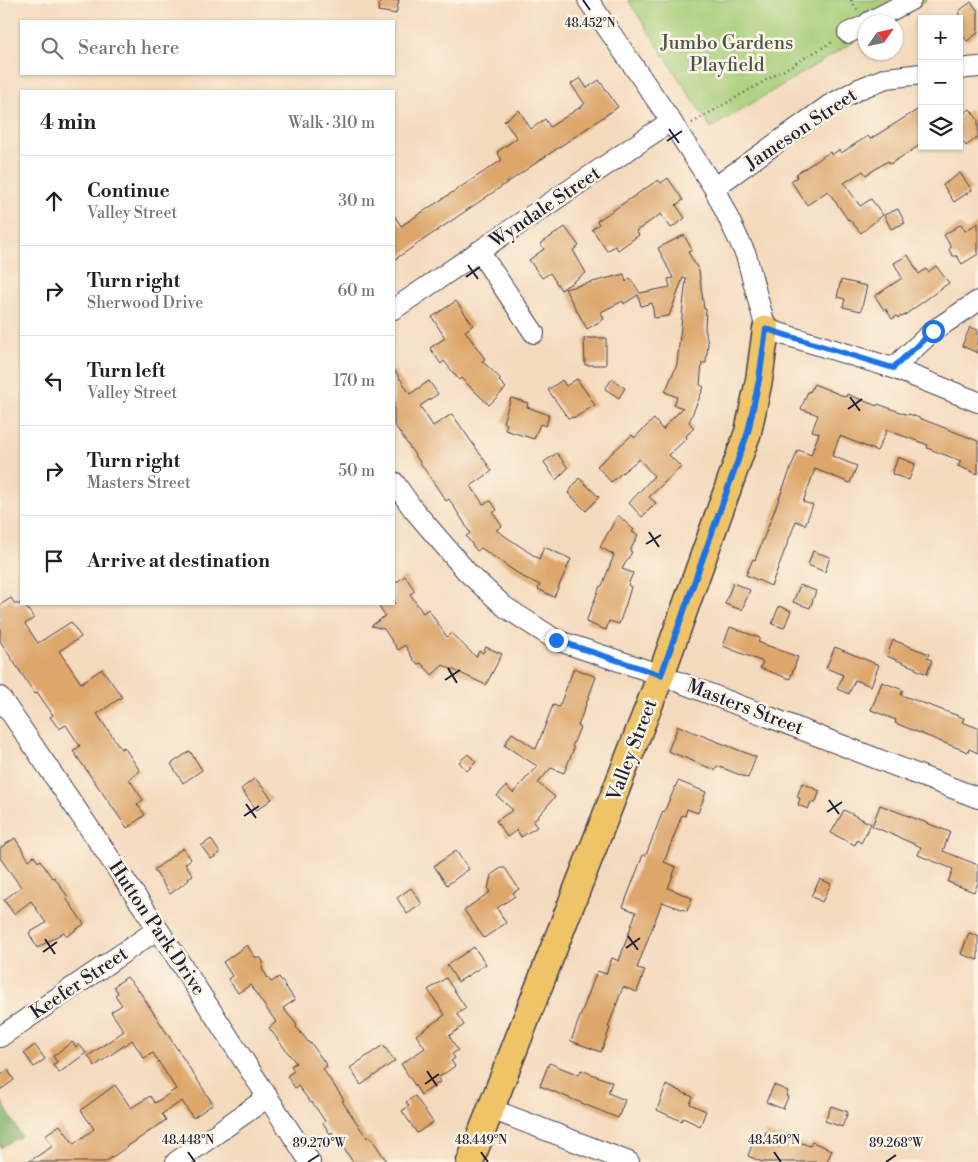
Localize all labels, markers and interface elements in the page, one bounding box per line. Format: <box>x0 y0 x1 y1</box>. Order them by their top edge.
north arrow <box>858 15 903 60</box>
map controls <box>918 15 963 150</box>
button: + <box>918 15 963 60</box>
text: 48.452°N <box>564 16 616 31</box>
search box <box>20 20 395 75</box>
park label: Jumbo Gardens Playfield <box>660 31 793 77</box>
icon: search <box>38 34 66 62</box>
text: Search here <box>78 36 179 60</box>
button: − <box>918 60 963 105</box>
street label: Jameson Street <box>740 83 862 176</box>
button: layers <box>918 105 963 150</box>
text: 4 min <box>40 110 96 136</box>
text: Walk · 310 m <box>288 113 375 133</box>
street label: Wyndale Street <box>484 161 605 253</box>
text: Continue <box>87 179 170 203</box>
icon: ahead <box>40 187 68 215</box>
text: 30 m <box>338 191 375 211</box>
text: Valley Street <box>87 203 177 223</box>
text: Turn right <box>87 269 180 293</box>
icon: right <box>40 277 68 305</box>
text: 60 m <box>337 281 375 301</box>
text: Sherwood Drive <box>87 293 203 313</box>
route start <box>922 320 945 343</box>
text: Turn left <box>87 359 166 383</box>
icon: left <box>40 367 68 395</box>
text: 170 m <box>333 371 375 391</box>
text: Valley Street <box>87 383 177 403</box>
text: Turn right <box>87 449 180 473</box>
icon: right <box>40 457 68 485</box>
text: 50 m <box>338 461 375 481</box>
text: Masters Street <box>87 473 191 493</box>
icon: arrive <box>40 547 68 575</box>
text: Arrive at destination <box>87 549 270 573</box>
route end <box>545 629 568 652</box>
street label: Masters Street <box>683 674 807 740</box>
street label: Valley Street <box>601 695 662 805</box>
street label: Hutton Park Drive <box>103 856 211 1000</box>
street label: Keefer Street <box>26 941 133 1024</box>
text: 48.448°N <box>162 1133 214 1148</box>
text: 48.449°N <box>455 1133 507 1148</box>
text: 48.450°N <box>748 1133 800 1148</box>
text: 89.270°W <box>292 1136 347 1151</box>
text: 89.268°W <box>869 1136 924 1151</box>

